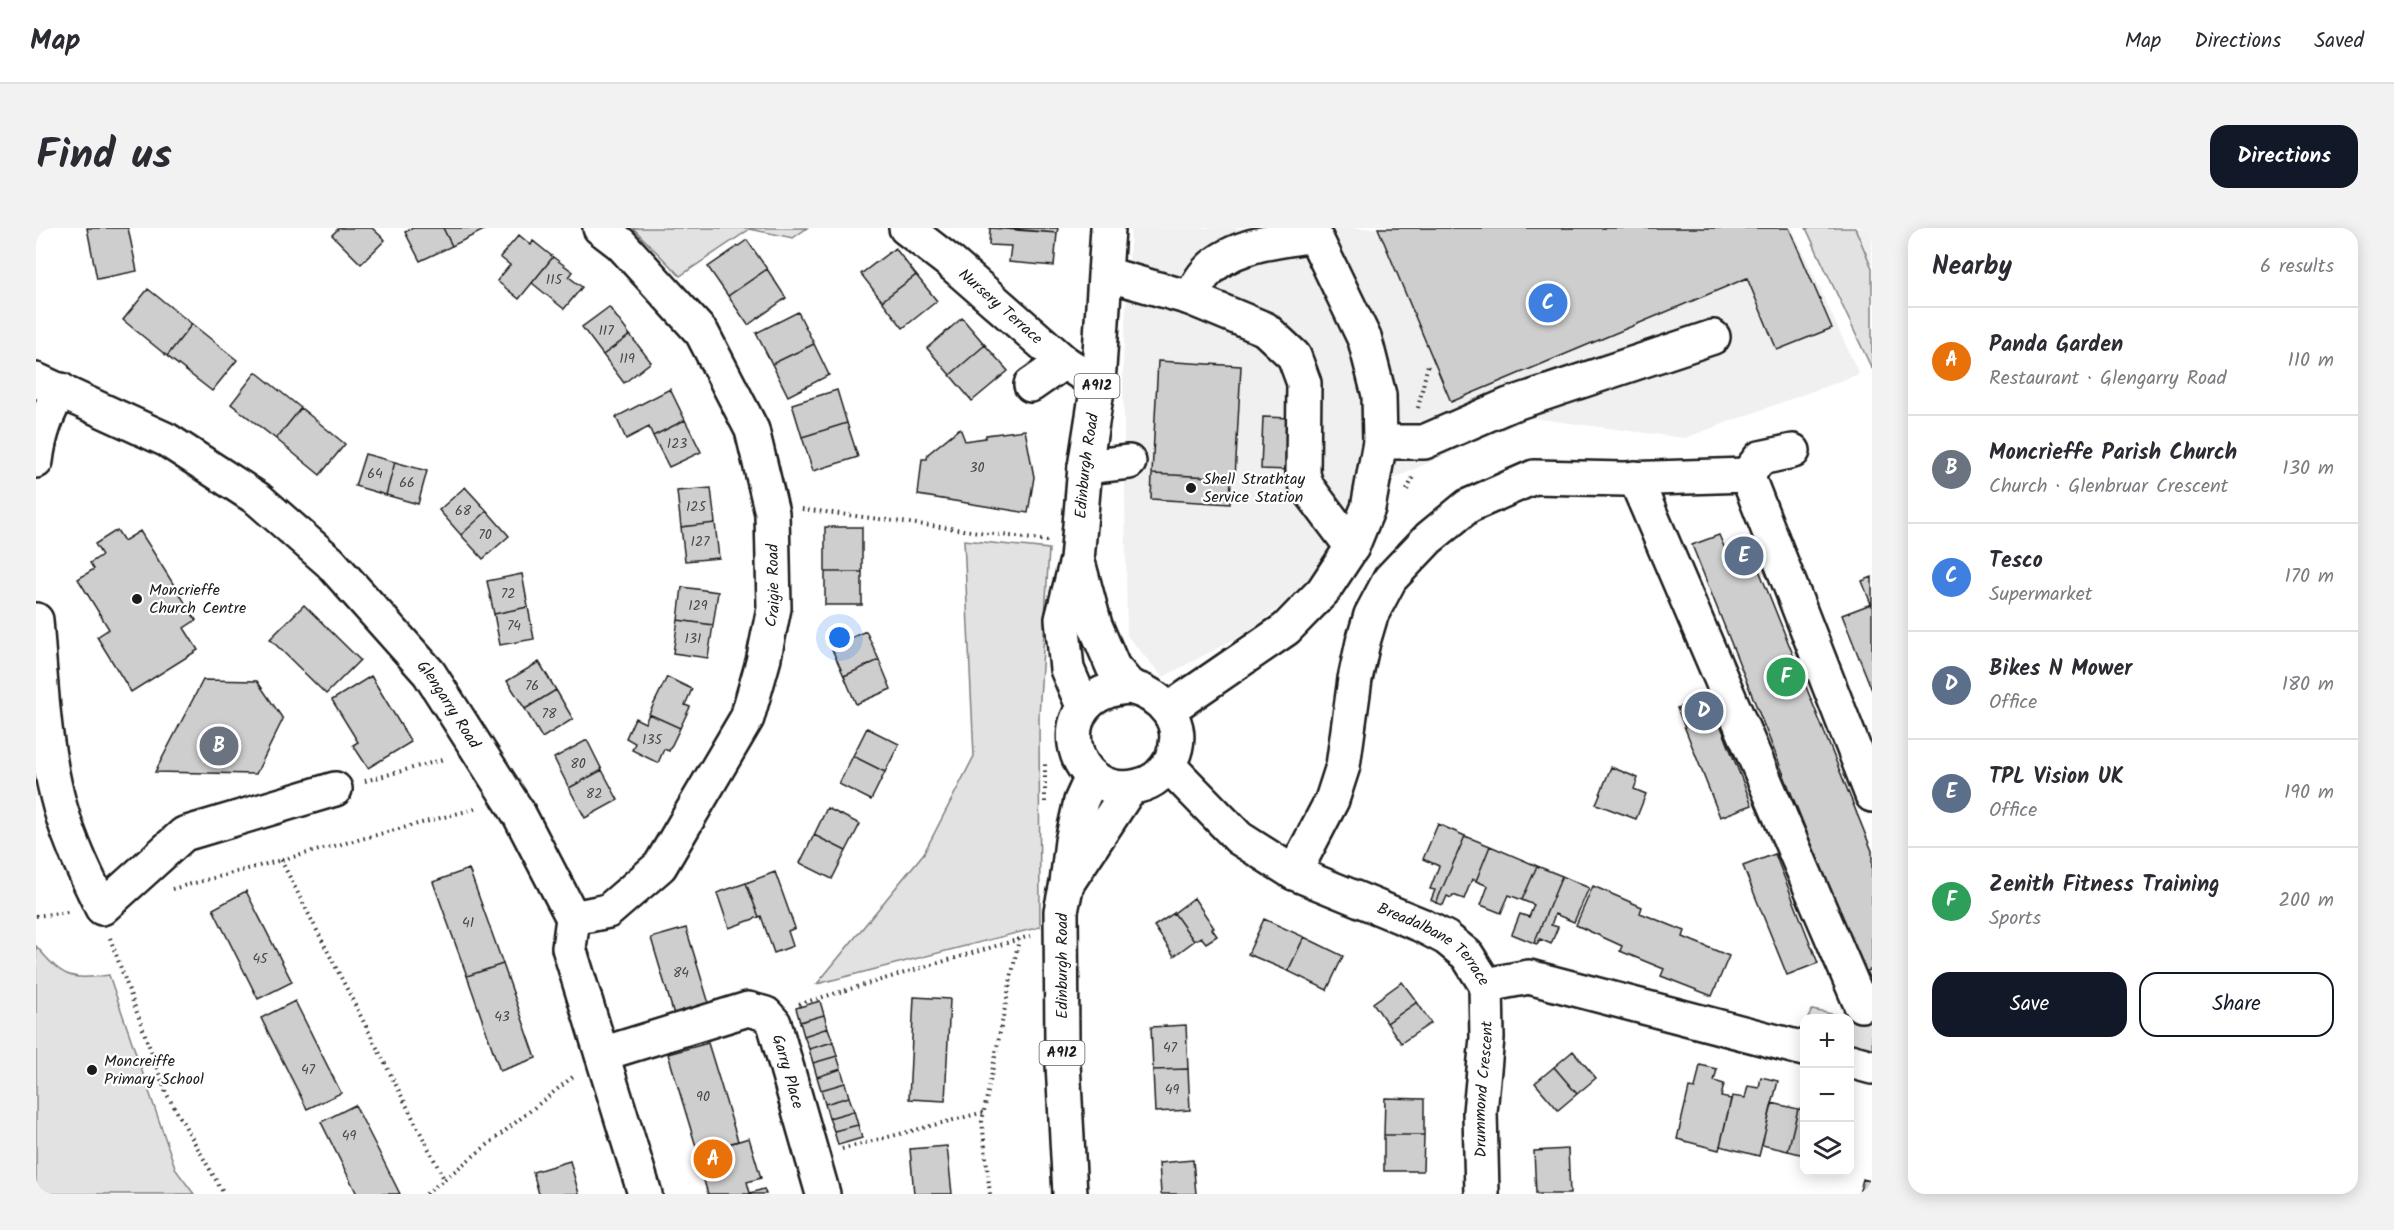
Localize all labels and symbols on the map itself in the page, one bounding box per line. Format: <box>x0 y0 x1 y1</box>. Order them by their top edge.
street label: Nursery Terrace <box>953 262 1048 351</box>
house number: 115 <box>546 269 564 291</box>
pin: C <box>1528 280 1568 326</box>
house number: 117 <box>598 320 614 342</box>
house number: 119 <box>619 348 635 370</box>
road number: A912 <box>1074 374 1120 398</box>
street label: Edinburgh Road <box>1068 411 1106 520</box>
house number: 123 <box>667 433 687 455</box>
house number: 30 <box>970 457 985 479</box>
house number: 64 <box>367 463 383 485</box>
place label: Shell Strathtay Service Station <box>1203 467 1305 510</box>
house number: 66 <box>399 472 415 494</box>
marker: Shell Strathtay Service Station <box>1184 481 1198 495</box>
house number: 125 <box>686 496 707 518</box>
house number: 68 <box>455 500 472 522</box>
house number: 70 <box>478 524 492 546</box>
house number: 127 <box>691 531 710 553</box>
pin: E <box>1724 534 1764 578</box>
street label: Craigie Road <box>758 543 787 629</box>
place label: Moncrieffe Church Centre <box>149 578 246 621</box>
house number: 72 <box>501 583 515 605</box>
marker: Moncrieffe Church Centre <box>130 592 144 606</box>
house number: 129 <box>688 595 708 617</box>
house number: 74 <box>507 615 521 637</box>
your location <box>825 623 854 652</box>
house number: 131 <box>685 628 701 650</box>
pin: F <box>1766 654 1806 700</box>
street label: Glengarry Road <box>411 655 487 754</box>
house number: 76 <box>525 675 539 697</box>
pin: D <box>1684 688 1724 734</box>
house number: 78 <box>542 703 557 725</box>
pin: B <box>200 724 238 768</box>
house number: 135 <box>642 729 663 751</box>
house number: 80 <box>570 753 586 775</box>
house number: 82 <box>586 783 602 805</box>
street label: Breadalbane Terrace <box>1373 896 1496 991</box>
house number: 41 <box>462 912 474 934</box>
street label: Edinburgh Road <box>1050 912 1075 1019</box>
house number: 45 <box>252 948 269 970</box>
house number: 84 <box>673 962 689 984</box>
house number: 43 <box>494 1006 510 1028</box>
street label: Drummond Crescent <box>1467 1020 1500 1158</box>
street label: Garry Place <box>765 1031 810 1112</box>
house number: 47 <box>1163 1037 1178 1059</box>
road number: A912 <box>1040 1041 1084 1065</box>
place label: Moncreiffe Primary School <box>104 1049 204 1092</box>
house number: 47 <box>301 1059 316 1081</box>
marker: Moncreiffe Primary School <box>85 1063 99 1077</box>
house number: 49 <box>1165 1079 1179 1101</box>
house number: 90 <box>696 1086 710 1108</box>
house number: 49 <box>342 1125 356 1147</box>
pin: A <box>694 1136 732 1182</box>

